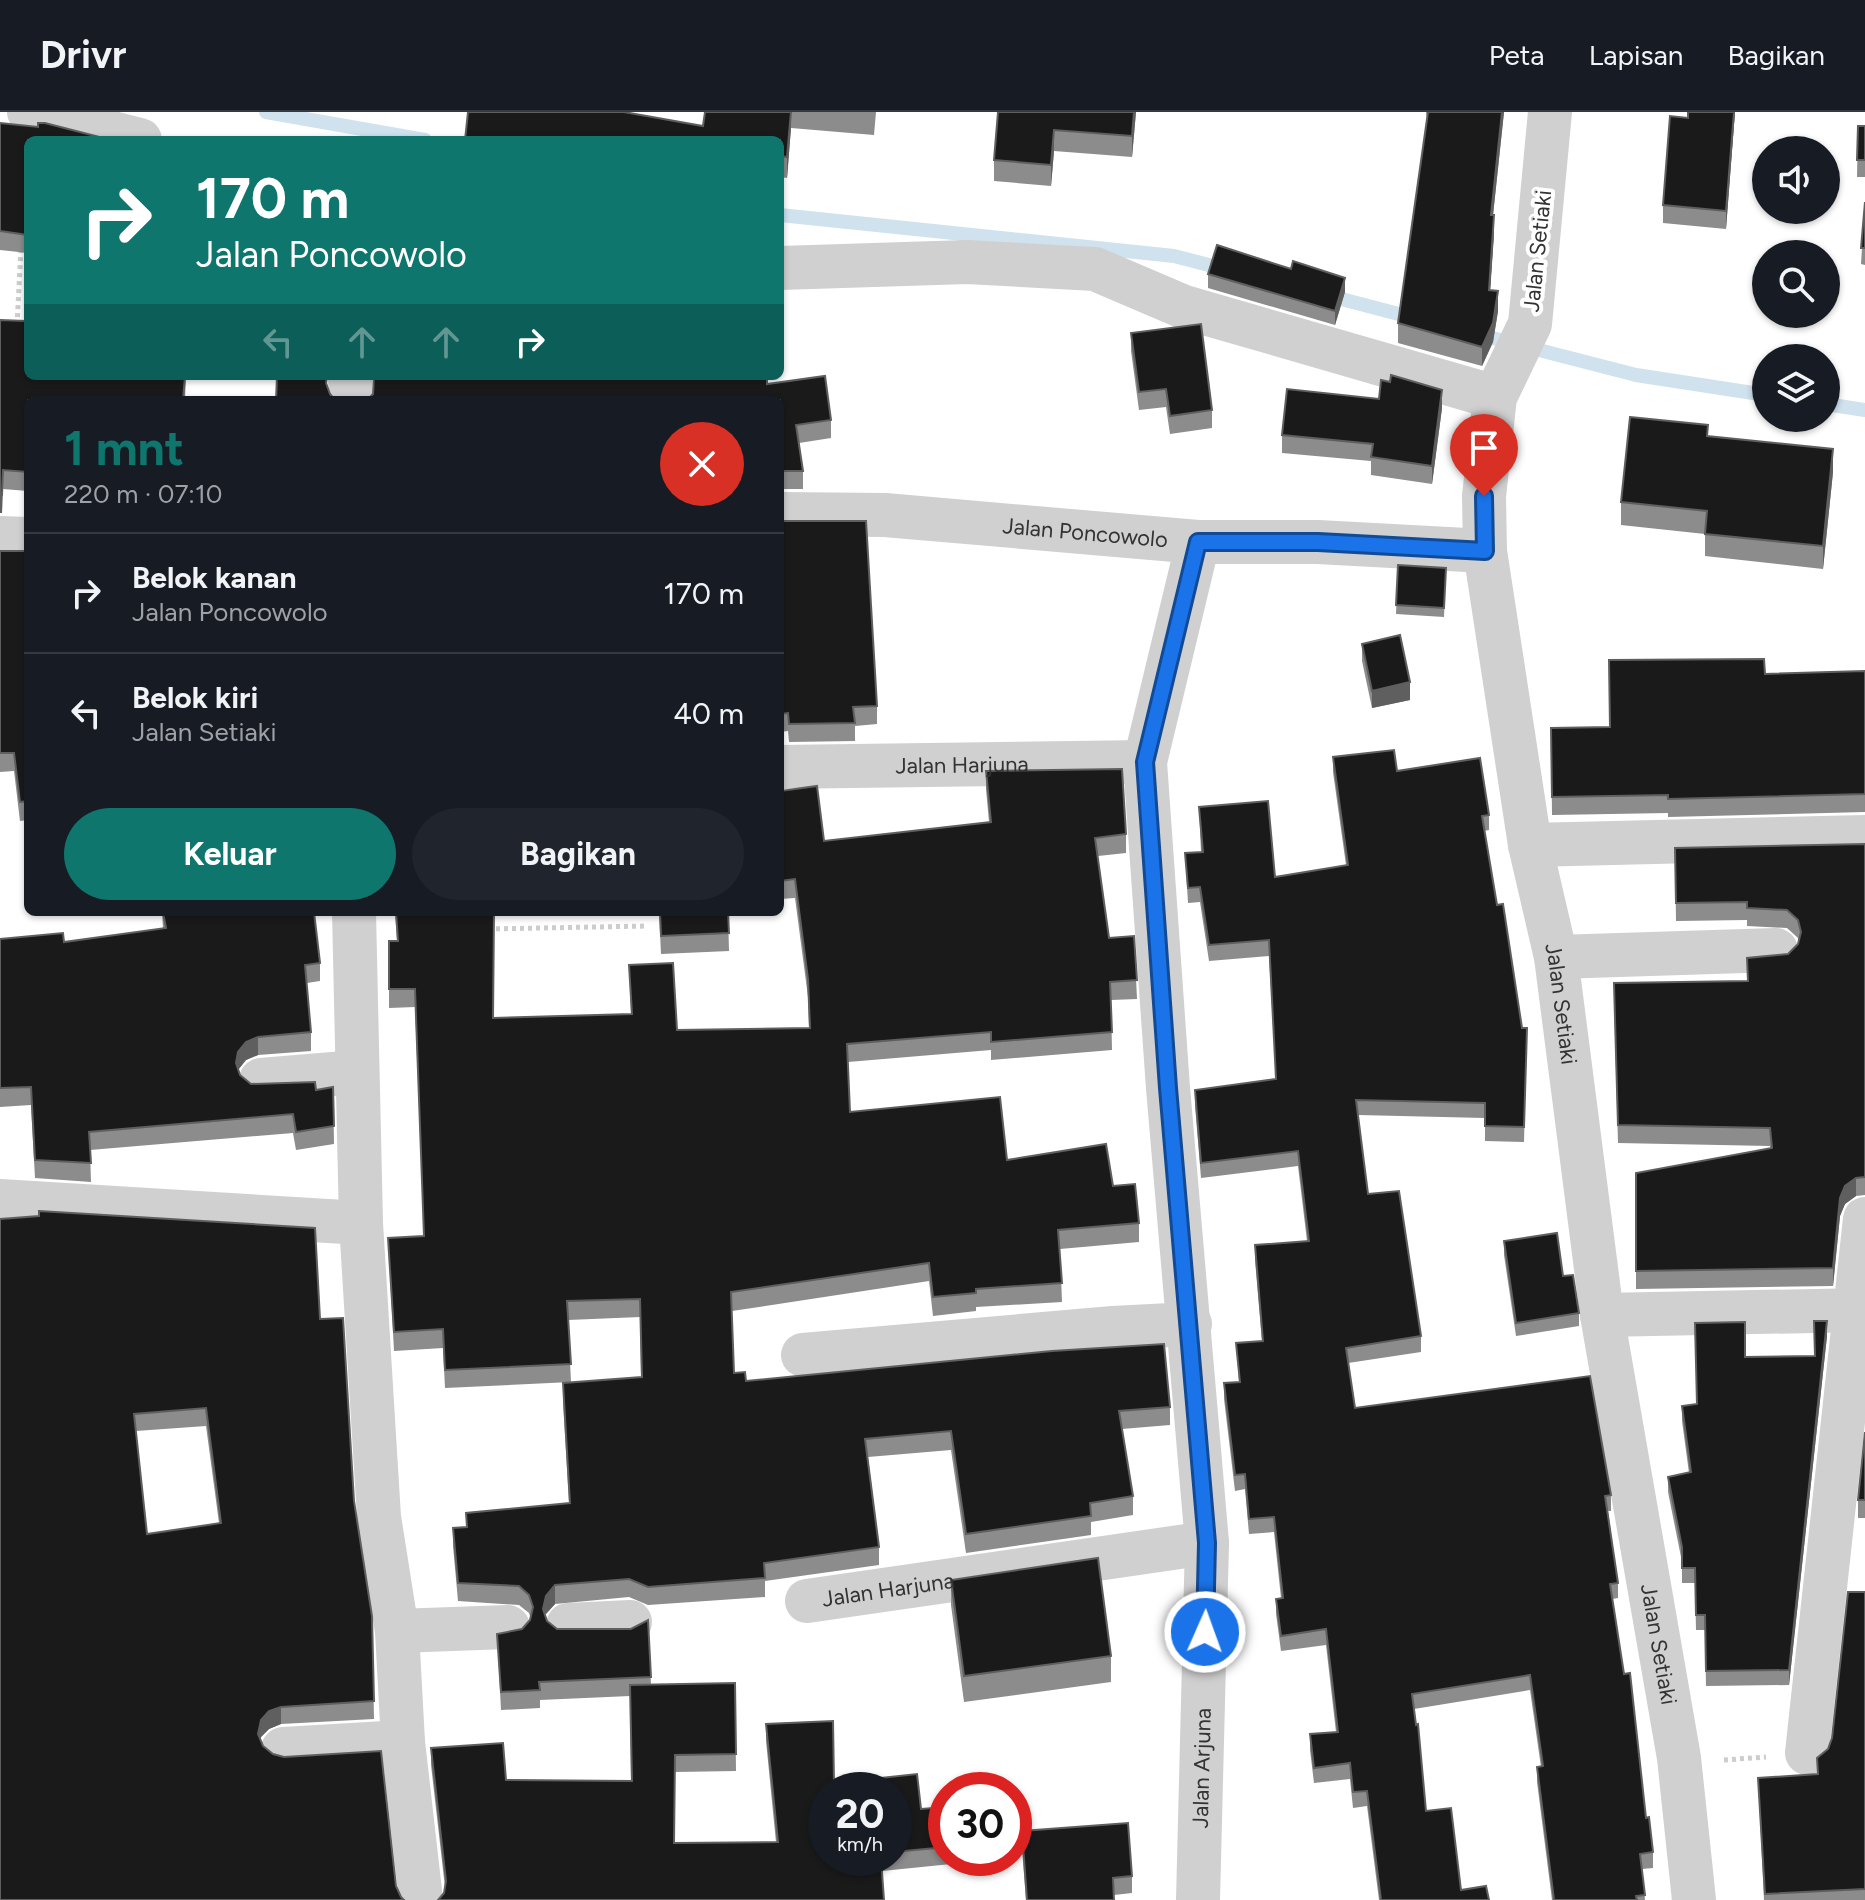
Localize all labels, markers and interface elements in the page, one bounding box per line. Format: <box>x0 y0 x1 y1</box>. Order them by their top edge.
text: Drivr <box>40 32 127 78</box>
text: Peta <box>1489 38 1545 72</box>
text: Lapisan <box>1589 38 1683 72</box>
text: Bagikan <box>1727 38 1825 72</box>
map controls <box>1752 136 1840 432</box>
button: sound <box>1752 136 1840 224</box>
text: 170 m <box>196 165 349 232</box>
icon: right <box>64 168 168 272</box>
street label: Jalan Setiaki <box>1518 189 1557 313</box>
text: Jalan Poncowolo <box>196 233 467 276</box>
button: search <box>1752 240 1840 328</box>
icon: left <box>256 320 300 364</box>
icon: ahead <box>340 320 384 364</box>
icon: ahead <box>424 320 468 364</box>
icon: right <box>508 320 552 364</box>
button: layers <box>1752 344 1840 432</box>
pin <box>1450 414 1518 496</box>
text: 1 mnt <box>64 419 184 477</box>
button: close <box>660 422 744 506</box>
icon: arrive <box>1462 426 1506 470</box>
text: 220 m · 07:10 <box>64 478 222 510</box>
street label: Jalan Poncowolo <box>1002 512 1169 553</box>
text: Belok kanan <box>132 559 297 596</box>
icon: right <box>64 571 108 615</box>
text: 170 m <box>663 575 744 612</box>
text: Jalan Poncowolo <box>132 596 328 628</box>
text: Belok kiri <box>132 679 258 716</box>
icon: left <box>64 691 108 735</box>
text: 40 m <box>673 695 744 732</box>
text: Jalan Setiaki <box>132 716 276 748</box>
street label: Jalan Harjuna <box>895 751 1029 779</box>
button: Keluar <box>64 808 396 900</box>
button: Bagikan <box>412 808 744 900</box>
street label: Jalan Setiaki <box>1539 940 1583 1066</box>
street label: Jalan Harjuna <box>820 1567 956 1613</box>
street label: Jalan Setiaki <box>1635 1582 1683 1707</box>
position arrow <box>1163 1590 1247 1674</box>
street label: Jalan Arjuna <box>1187 1708 1217 1829</box>
speed limit sign: 30 <box>928 1772 1032 1876</box>
text: 20 <box>835 1790 885 1838</box>
text: km/h <box>837 1832 883 1856</box>

